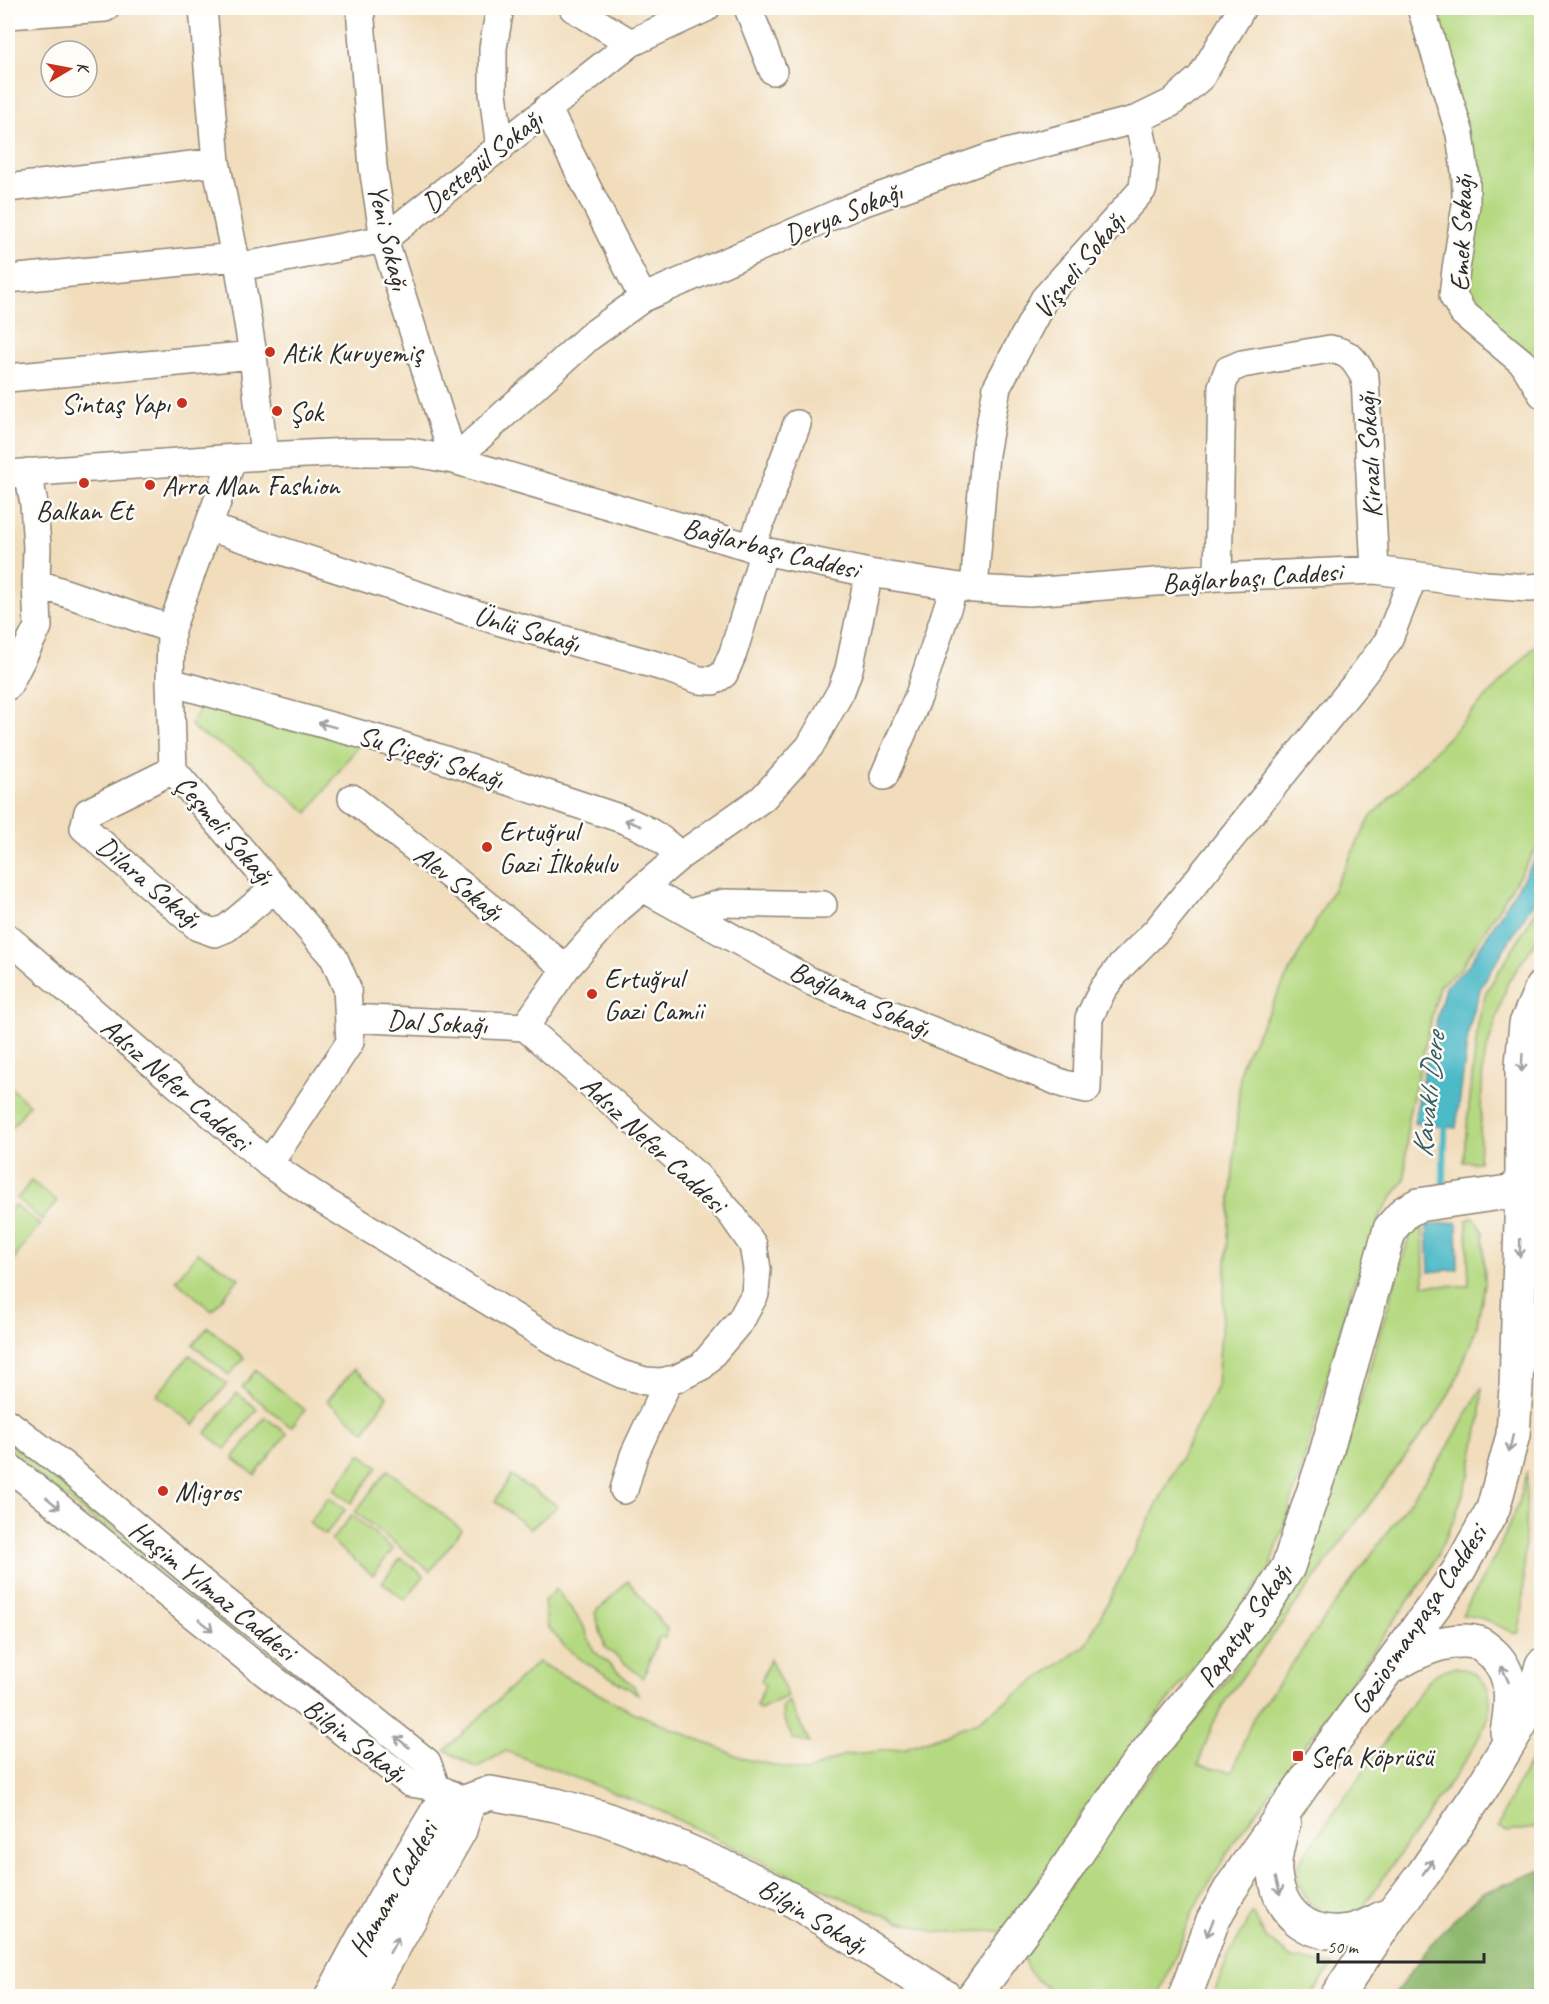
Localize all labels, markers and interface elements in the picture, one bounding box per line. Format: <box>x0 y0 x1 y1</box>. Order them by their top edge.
north arrow <box>39 39 99 99</box>
text: K <box>72 61 94 76</box>
street label: Destegül Sokağı <box>415 101 551 220</box>
street label: Emek Sokağı <box>1441 172 1481 292</box>
street label: Derya Sokağı <box>779 173 909 253</box>
street label: Yeni Sokağı <box>360 181 419 295</box>
street label: Vişneli Sokağı <box>1025 203 1134 326</box>
place label: Atik Kuruyemiş <box>282 335 425 370</box>
marker: Atik Kuruyemiş <box>263 345 277 359</box>
place label: Sintaş Yapı <box>61 386 172 421</box>
street label: Kirazlı Sokağı <box>1348 389 1390 519</box>
place label: Şok <box>289 394 325 429</box>
marker: Sintaş Yapı <box>175 396 189 410</box>
marker: Şok <box>270 404 284 418</box>
place label: Arra Man Fashion <box>162 468 341 503</box>
marker: Balkan Et <box>77 476 91 490</box>
marker: Arra Man Fashion <box>143 478 157 492</box>
place label: Balkan Et <box>36 493 135 528</box>
street label: Bağlarbaşı Caddesi <box>679 509 866 588</box>
street label: Bağlarbaşı Caddesi <box>1161 553 1347 601</box>
street label: Ünlü Sokağı <box>470 597 585 661</box>
street label: Su Çiçeği Sokağı <box>354 717 510 798</box>
one-way arrow <box>318 719 337 730</box>
street label: Çeşmeli Sokağı <box>167 768 284 894</box>
place label: Ertuğrul Gazi İlkokulu <box>499 814 619 881</box>
one-way arrow <box>624 817 642 828</box>
street label: Dilara Sokağı <box>89 828 210 937</box>
street label: Alev Sokağı <box>407 837 512 930</box>
marker: Ertuğrul Gazi İlkokulu <box>480 840 494 854</box>
street label: Bağlama Sokağı <box>784 953 937 1046</box>
place label: Ertuğrul Gazi Camii <box>604 961 707 1028</box>
marker: Ertuğrul Gazi Camii <box>585 987 599 1001</box>
street label: Dal Sokağı <box>386 1002 490 1042</box>
street label: Adsız Nefer Caddesi <box>94 1010 261 1161</box>
water label: Kavaklı Dere <box>1403 1027 1454 1159</box>
one-way arrow <box>1517 1052 1528 1072</box>
street label: Adsız Nefer Caddesi <box>574 1068 737 1223</box>
one-way arrow <box>1514 1238 1525 1258</box>
one-way arrow <box>1505 1433 1516 1452</box>
place label: Migros <box>175 1474 243 1509</box>
marker: Migros <box>156 1484 170 1498</box>
one-way arrow <box>45 1496 60 1510</box>
street label: Haşim Yılmaz Caddesi <box>122 1512 306 1670</box>
street label: Gaziosmanpaşa Caddesi <box>1342 1515 1496 1720</box>
street label: Papatya Sokağı <box>1189 1555 1300 1694</box>
one-way arrow <box>197 1618 213 1631</box>
one-way arrow <box>1499 1665 1510 1683</box>
street label: Bilgin Sokağı <box>296 1690 415 1791</box>
one-way arrow <box>395 1735 410 1749</box>
place label: Sefa Köprüsü <box>1310 1739 1437 1774</box>
marker: Sefa Köprüsü <box>1291 1749 1305 1763</box>
street label: Hamam Caddesi <box>340 1812 447 1963</box>
one-way arrow <box>1421 1860 1434 1876</box>
street label: Bilgin Sokağı <box>752 1870 875 1963</box>
one-way arrow <box>1273 1876 1284 1895</box>
one-way arrow <box>1204 1918 1215 1937</box>
scale bar <box>1318 1926 1484 1964</box>
text: 50 m <box>1327 1936 1360 1958</box>
one-way arrow <box>389 1937 400 1955</box>

